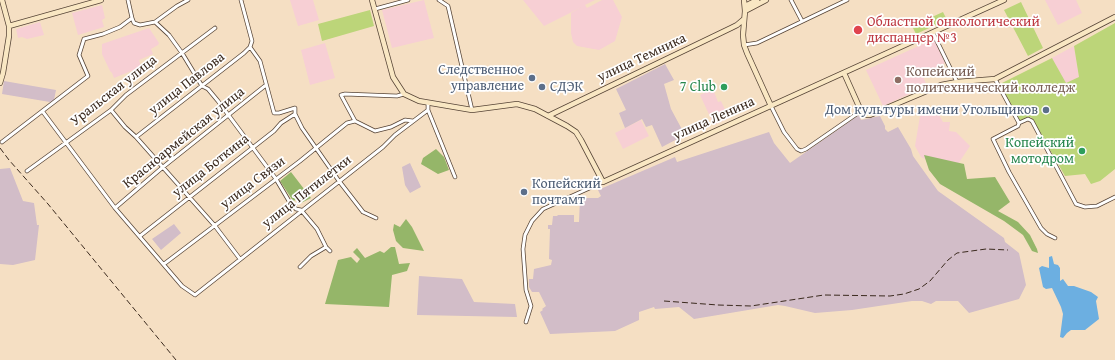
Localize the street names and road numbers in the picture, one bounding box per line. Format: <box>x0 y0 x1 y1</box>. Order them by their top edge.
street label: улица Темника <box>595 30 689 86</box>
street label: улица Павлова <box>146 49 228 119</box>
street label: Уральская улица <box>67 52 161 130</box>
street label: Красноармейская улица <box>120 84 248 192</box>
street label: улица Ленина <box>671 94 757 144</box>
street label: улица Боткина <box>169 131 253 201</box>
street label: улица Пятилетки <box>259 152 355 232</box>
street label: улица Связи <box>217 153 289 213</box>

